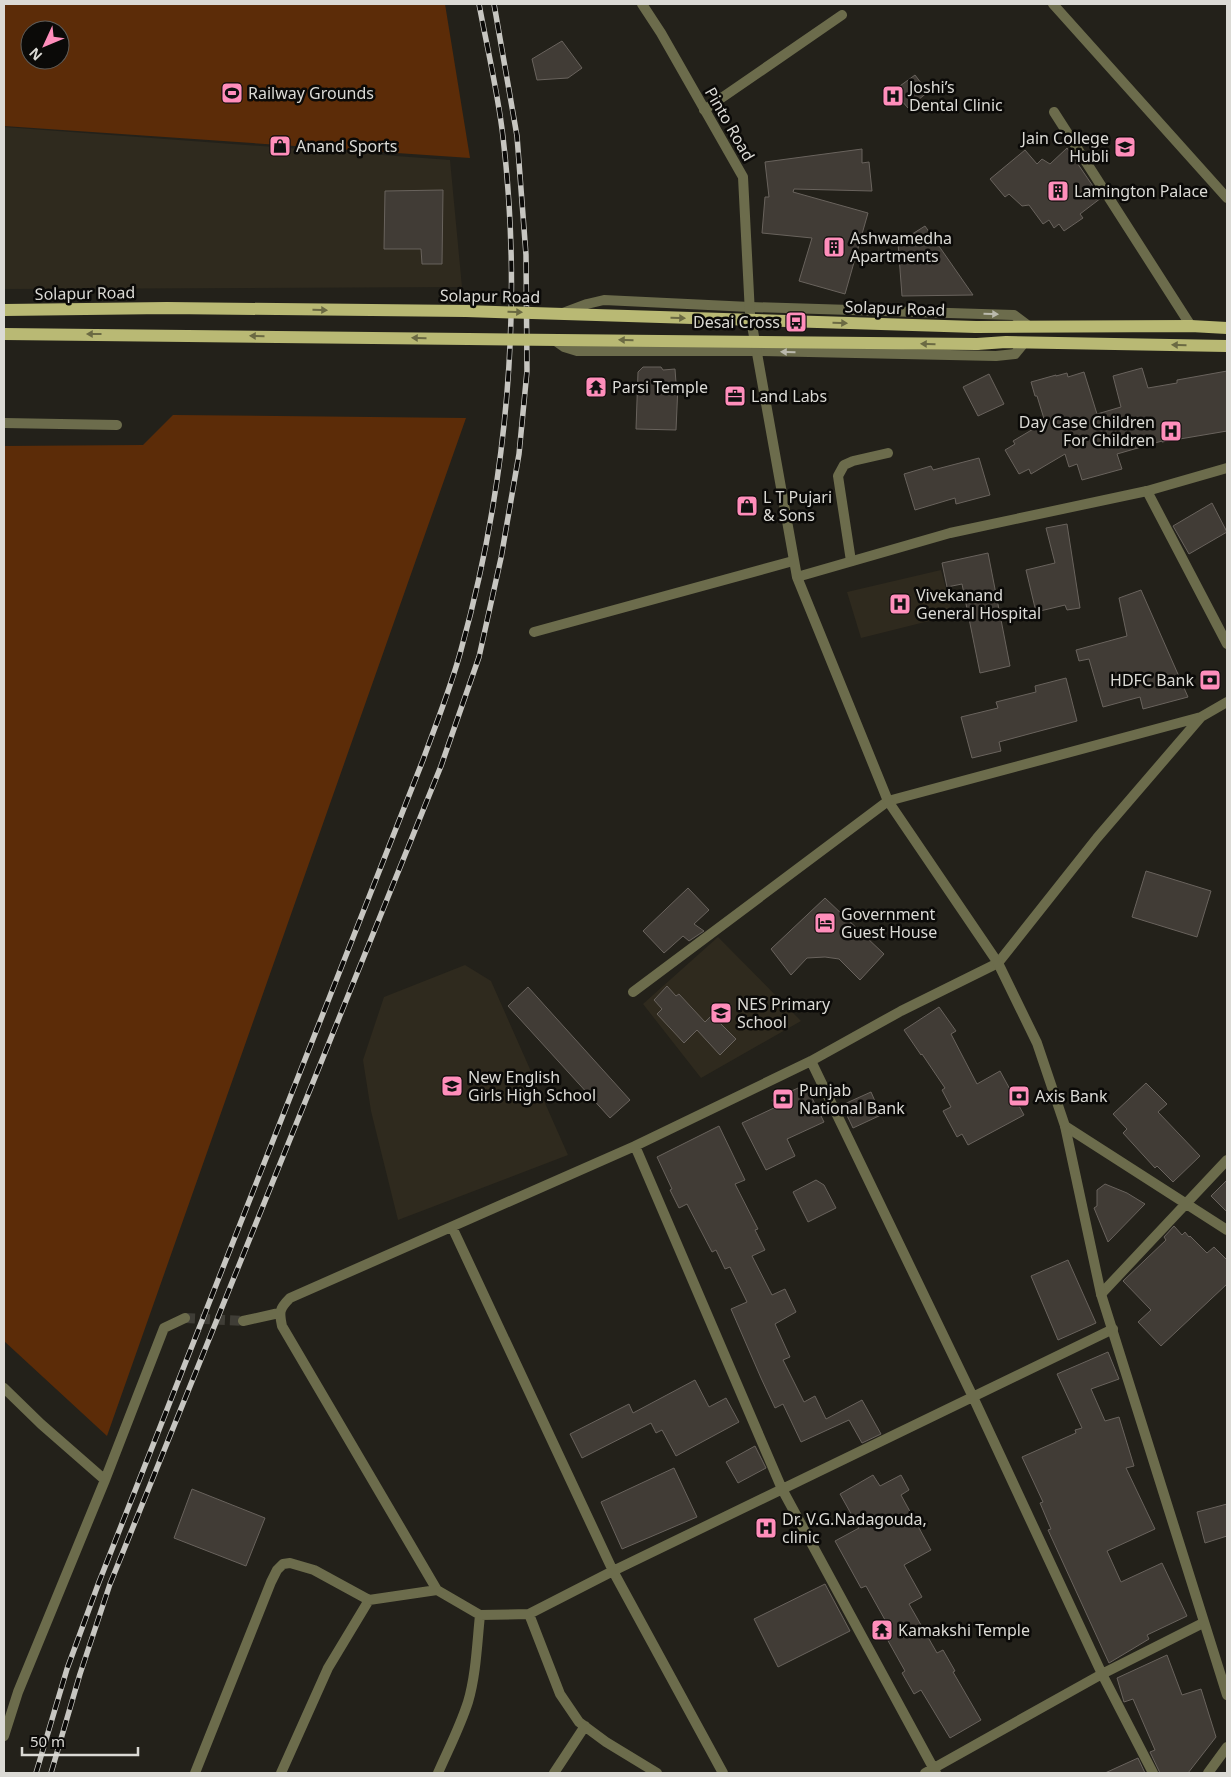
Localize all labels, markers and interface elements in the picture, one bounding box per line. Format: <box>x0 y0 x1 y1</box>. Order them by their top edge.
north arrow <box>20 20 70 70</box>
text: N <box>24 44 46 65</box>
place label: Joshi’s Dental Clinic <box>907 76 1003 116</box>
sports icon: Railway Grounds <box>220 81 244 105</box>
place label: Railway Grounds <box>248 82 374 104</box>
street label: Pinto Road <box>700 83 760 165</box>
hospital icon: Joshi’s Dental Clinic <box>881 84 905 108</box>
place label: Jain College Hubli <box>1020 127 1109 167</box>
shop icon: Anand Sports <box>268 134 292 158</box>
place label: Anand Sports <box>296 135 397 157</box>
school or university icon: Jain College Hubli <box>1113 135 1137 159</box>
building icon: Lamington Palace <box>1046 179 1070 203</box>
place label: Lamington Palace <box>1074 180 1208 202</box>
place label: Ashwamedha Apartments <box>850 227 952 267</box>
building icon: Ashwamedha Apartments <box>822 235 846 259</box>
street label: Solapur Road <box>35 281 135 305</box>
street label: Solapur Road <box>440 284 540 308</box>
street label: Solapur Road <box>844 295 946 321</box>
one-way arrow <box>313 306 329 314</box>
one-way arrow <box>507 309 523 317</box>
bus stop icon: Desai Cross <box>784 310 808 334</box>
place label: Desai Cross <box>693 311 780 333</box>
one-way arrow <box>984 311 1000 319</box>
one-way arrow <box>670 314 686 322</box>
one-way arrow <box>832 319 848 327</box>
one-way arrow <box>86 330 102 338</box>
one-way arrow <box>248 332 264 340</box>
one-way arrow <box>411 334 427 342</box>
one-way arrow <box>618 336 634 344</box>
one-way arrow <box>920 339 936 347</box>
one-way arrow <box>1170 341 1186 349</box>
one-way arrow <box>780 348 796 356</box>
temple icon: Parsi Temple <box>584 375 608 399</box>
place label: Parsi Temple <box>612 376 708 398</box>
office icon: Land Labs <box>723 384 747 408</box>
place label: Land Labs <box>751 385 827 407</box>
place label: Day Case Children For Children <box>1019 411 1155 451</box>
hospital icon: Day Case Children For Children <box>1159 419 1183 443</box>
place label: L T Pujari & Sons <box>763 486 832 526</box>
shop icon: L T Pujari & Sons <box>735 494 759 518</box>
place label: Vivekanand General Hospital <box>916 584 1041 624</box>
hospital icon: Vivekanand General Hospital <box>888 592 912 616</box>
bank icon: HDFC Bank <box>1198 668 1222 692</box>
place label: HDFC Bank <box>1110 669 1194 691</box>
place label: Government Guest House <box>841 903 937 943</box>
hotel icon: Government Guest House <box>813 911 837 935</box>
place label: NES Primary School <box>737 993 831 1033</box>
school or university icon: NES Primary School <box>709 1001 733 1025</box>
place label: New English Girls High School <box>468 1066 596 1106</box>
school or university icon: New English Girls High School <box>440 1074 464 1098</box>
place label: Punjab National Bank <box>799 1079 905 1119</box>
bank icon: Axis Bank <box>1007 1084 1031 1108</box>
place label: Axis Bank <box>1035 1085 1108 1107</box>
bank icon: Punjab National Bank <box>771 1087 795 1111</box>
place label: Dr. V.G.Nadagouda, clinic <box>782 1508 927 1548</box>
hospital icon: Dr. V.G.Nadagouda, clinic <box>754 1516 778 1540</box>
temple icon: Kamakshi Temple <box>870 1618 894 1642</box>
place label: Kamakshi Temple <box>898 1619 1030 1641</box>
scale bar <box>22 1724 139 1756</box>
text: 50 m <box>30 1731 65 1751</box>

